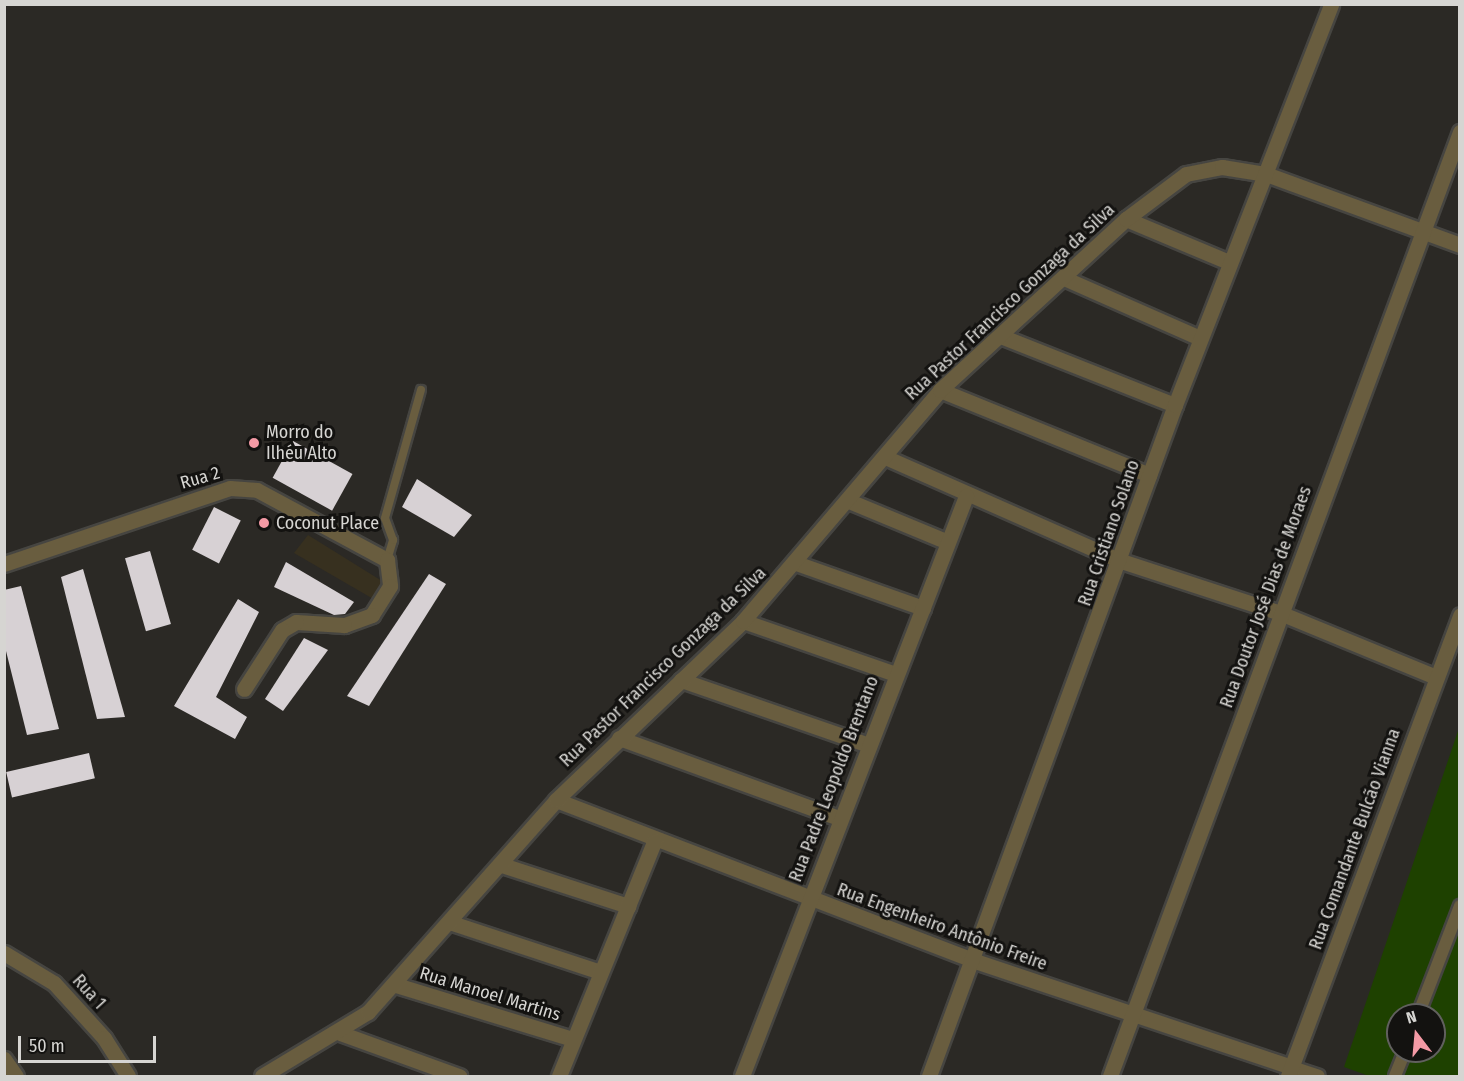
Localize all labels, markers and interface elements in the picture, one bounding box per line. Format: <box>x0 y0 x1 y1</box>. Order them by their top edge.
street label: Rua Pastor Francisco Gonzaga da Silva <box>901 199 1119 405</box>
place label: Morro do Ilhéu Alto <box>266 422 337 464</box>
marker: Morro do Ilhéu Alto <box>247 436 261 450</box>
street label: Rua Cristiano Solano <box>1074 457 1144 609</box>
street label: Rua 2 <box>178 462 222 494</box>
street label: Rua Doutor José Dias de Moraes <box>1216 483 1316 711</box>
place label: Coconut Place <box>276 512 379 534</box>
marker: Coconut Place <box>257 516 271 530</box>
street label: Rua Pastor Francisco Gonzaga da Silva <box>555 563 771 771</box>
street label: Rua Padre Leopoldo Brentano <box>785 673 883 885</box>
street label: Rua Comandante Bulcão Vianna <box>1305 726 1405 952</box>
street label: Rua Engenheiro Antônio Freire <box>834 879 1050 975</box>
street label: Rua Manoel Martins <box>417 962 563 1026</box>
street label: Rua 1 <box>68 970 110 1014</box>
north arrow <box>1386 1003 1446 1063</box>
text: N <box>1404 1007 1419 1028</box>
scale bar <box>21 1024 159 1062</box>
text: 50 m <box>29 1035 65 1057</box>

